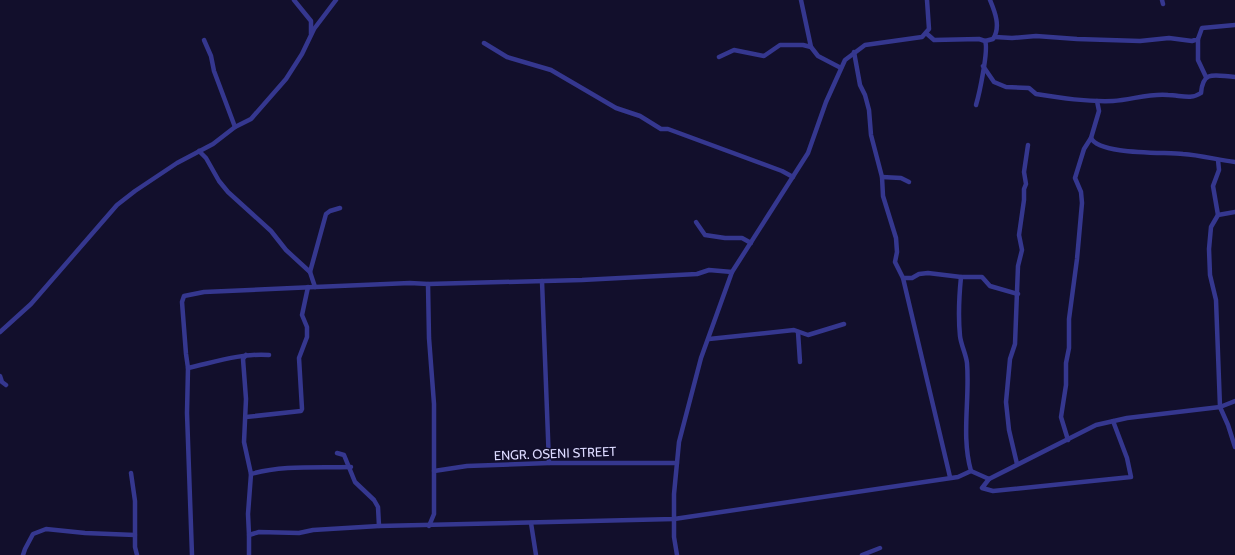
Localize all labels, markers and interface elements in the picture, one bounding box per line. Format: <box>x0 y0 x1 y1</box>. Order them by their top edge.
street label: ENGR. OSENI STREET <box>494 443 617 463</box>

